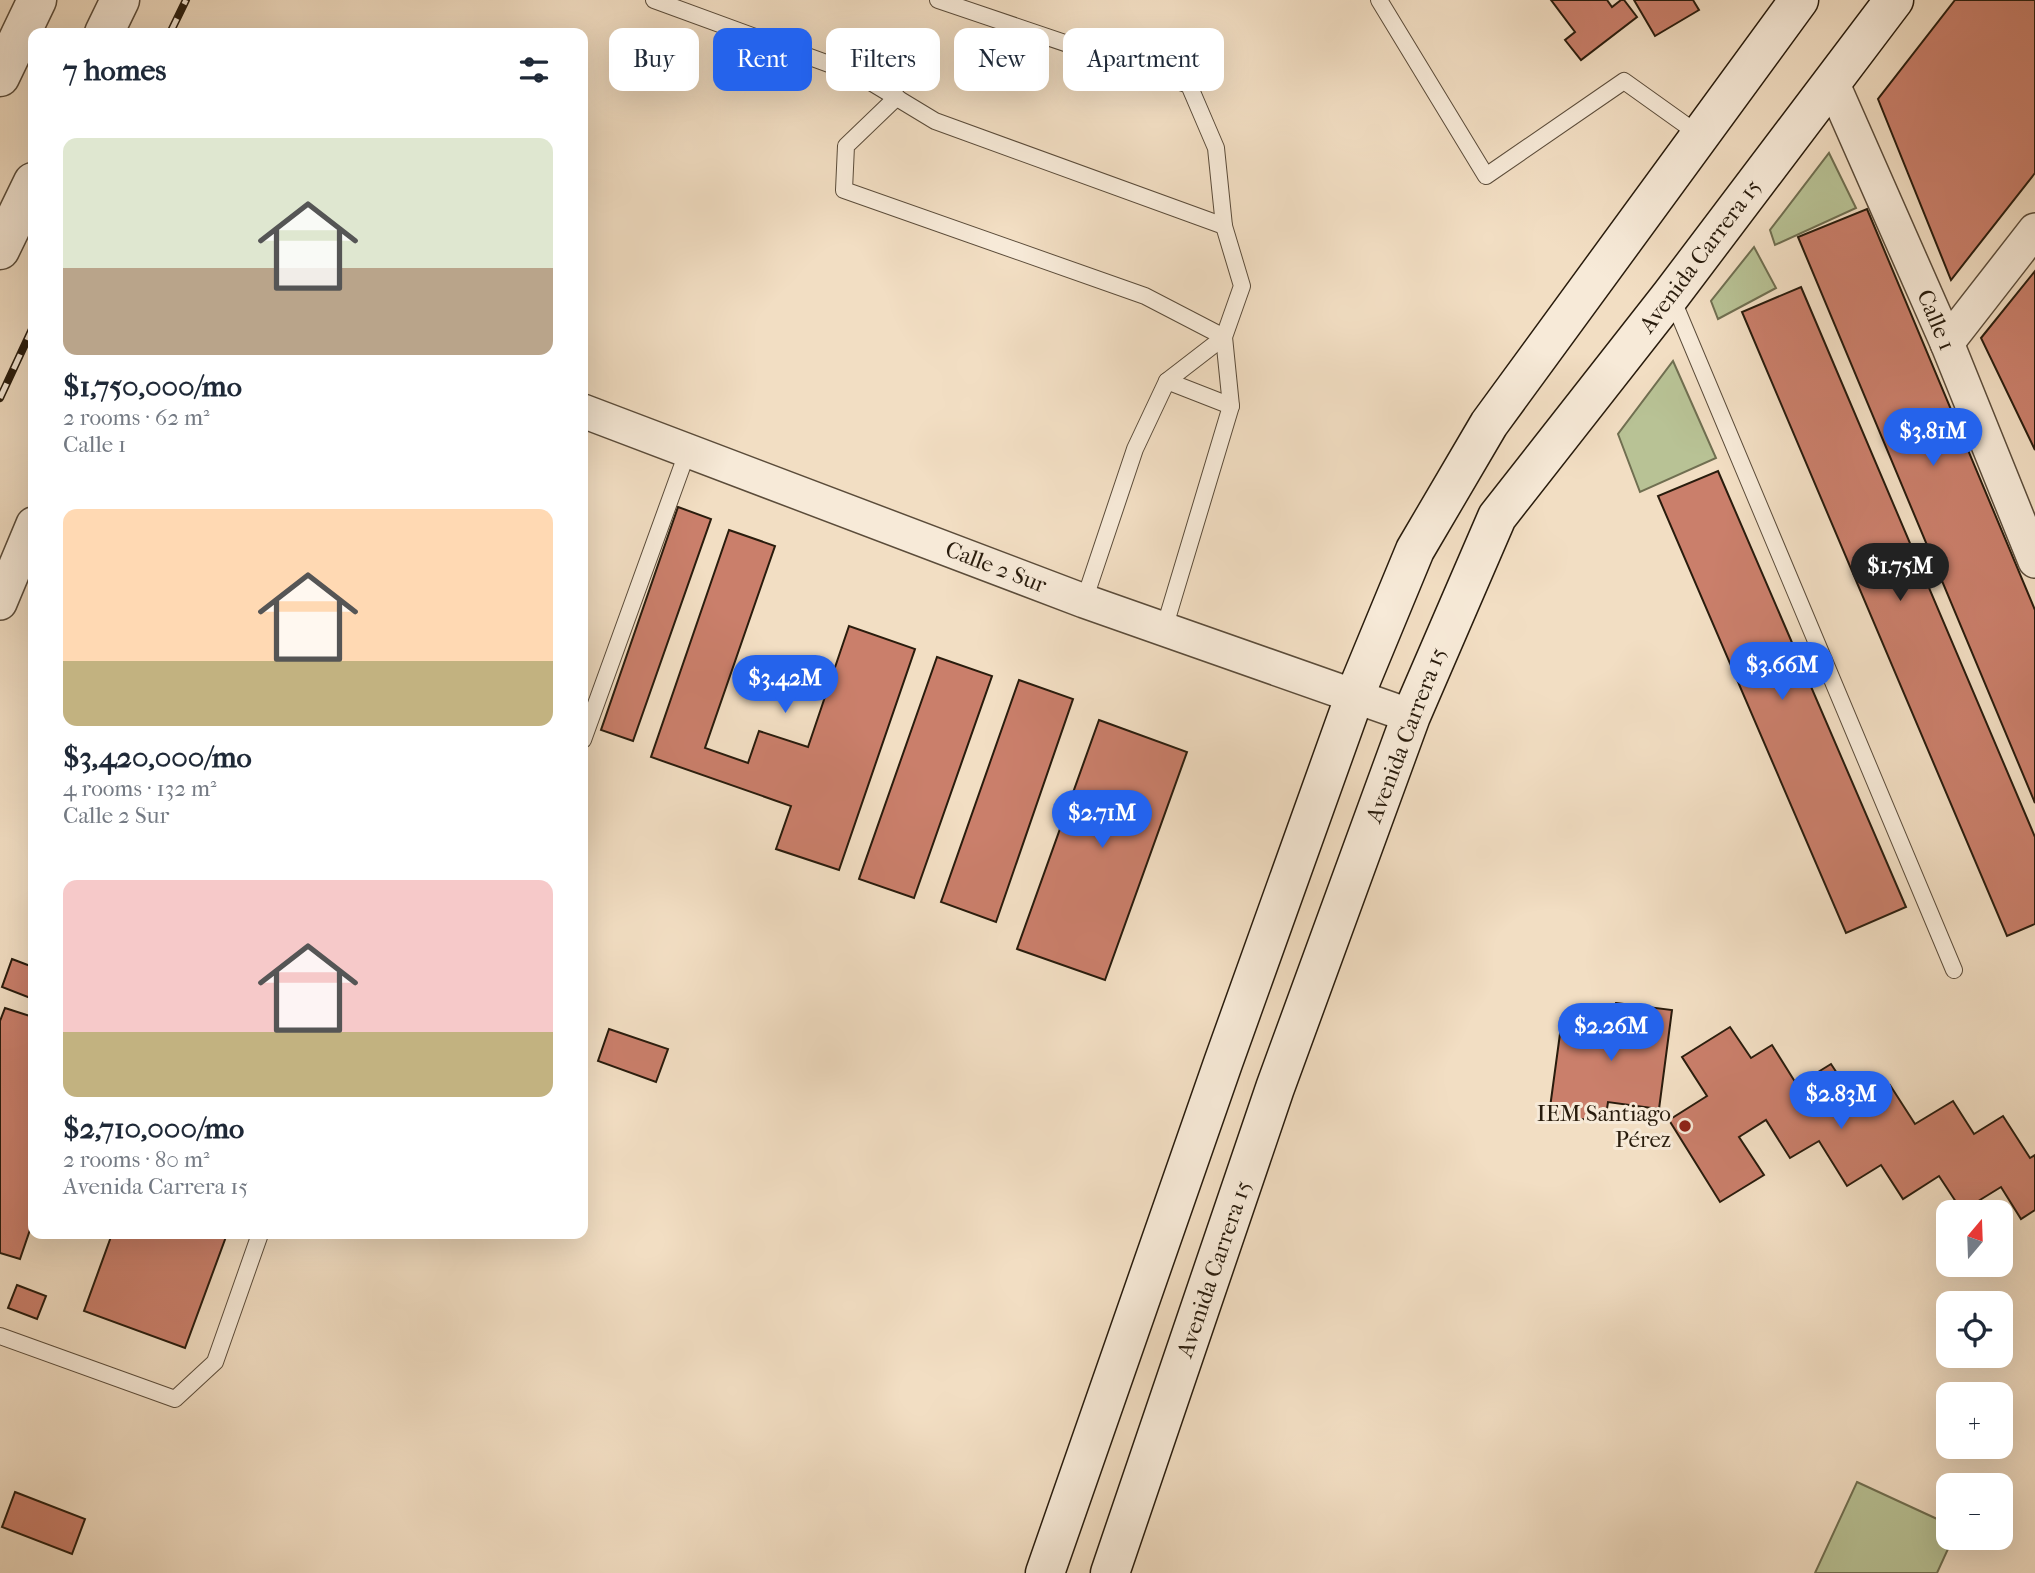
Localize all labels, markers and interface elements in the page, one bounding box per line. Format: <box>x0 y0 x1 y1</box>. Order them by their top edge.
chip: Buy <box>609 28 699 91</box>
chip: Rent <box>713 28 812 91</box>
chip: Filters <box>826 28 940 91</box>
chip: New <box>954 28 1049 91</box>
chip: Apartment <box>1063 28 1224 91</box>
icon: filters <box>515 51 553 89</box>
text: 7 homes <box>63 53 166 88</box>
street label: Avenida Carrera 15 <box>1633 174 1767 339</box>
icon: home <box>245 183 371 309</box>
street label: Calle 1 <box>1911 286 1961 354</box>
text: $1,750,000/mo <box>63 369 242 404</box>
text: 2 rooms · 62 m² <box>63 404 210 431</box>
pin: $3.81M <box>1876 408 1990 468</box>
text: $3.81M <box>1899 417 1967 444</box>
text: Calle 1 <box>63 431 126 458</box>
street label: Calle 2 Sur <box>942 535 1051 599</box>
pin: $1.75M <box>1843 544 1957 603</box>
text: $1.75M <box>1867 552 1933 579</box>
icon: home <box>245 554 371 680</box>
pin: $3.66M <box>1725 642 1839 702</box>
street label: Avenida Carrera 15 <box>1360 644 1452 827</box>
text: $3.66M <box>1746 651 1818 678</box>
pin: $3.42M <box>728 656 842 715</box>
text: $3.42M <box>748 664 822 691</box>
text: $3,420,000/mo <box>63 740 252 775</box>
text: 4 rooms · 132 m² <box>63 775 217 802</box>
pin: $2.71M <box>1045 790 1159 850</box>
text: $2.71M <box>1068 799 1136 826</box>
text: Calle 2 Sur <box>63 802 169 829</box>
icon: home <box>245 925 371 1051</box>
pin: $2.26M <box>1554 1004 1668 1063</box>
text: $2.26M <box>1574 1012 1648 1039</box>
pin: $2.83M <box>1784 1072 1898 1131</box>
text: $2.83M <box>1806 1080 1876 1107</box>
place label: IEM Santiago Pérez <box>1537 1100 1671 1153</box>
text: $2,710,000/mo <box>63 1111 244 1146</box>
marker: IEM Santiago Pérez <box>1677 1118 1693 1134</box>
text: 2 rooms · 80 m² <box>63 1146 210 1173</box>
text: Avenida Carrera 15 <box>63 1173 248 1200</box>
street label: Avenida Carrera 15 <box>1171 1177 1257 1362</box>
north arrow <box>1936 1200 2012 1278</box>
map controls <box>1936 1200 2013 1550</box>
button: locate <box>1936 1291 2013 1368</box>
button: + <box>1936 1382 2013 1459</box>
button: − <box>1936 1473 2013 1550</box>

